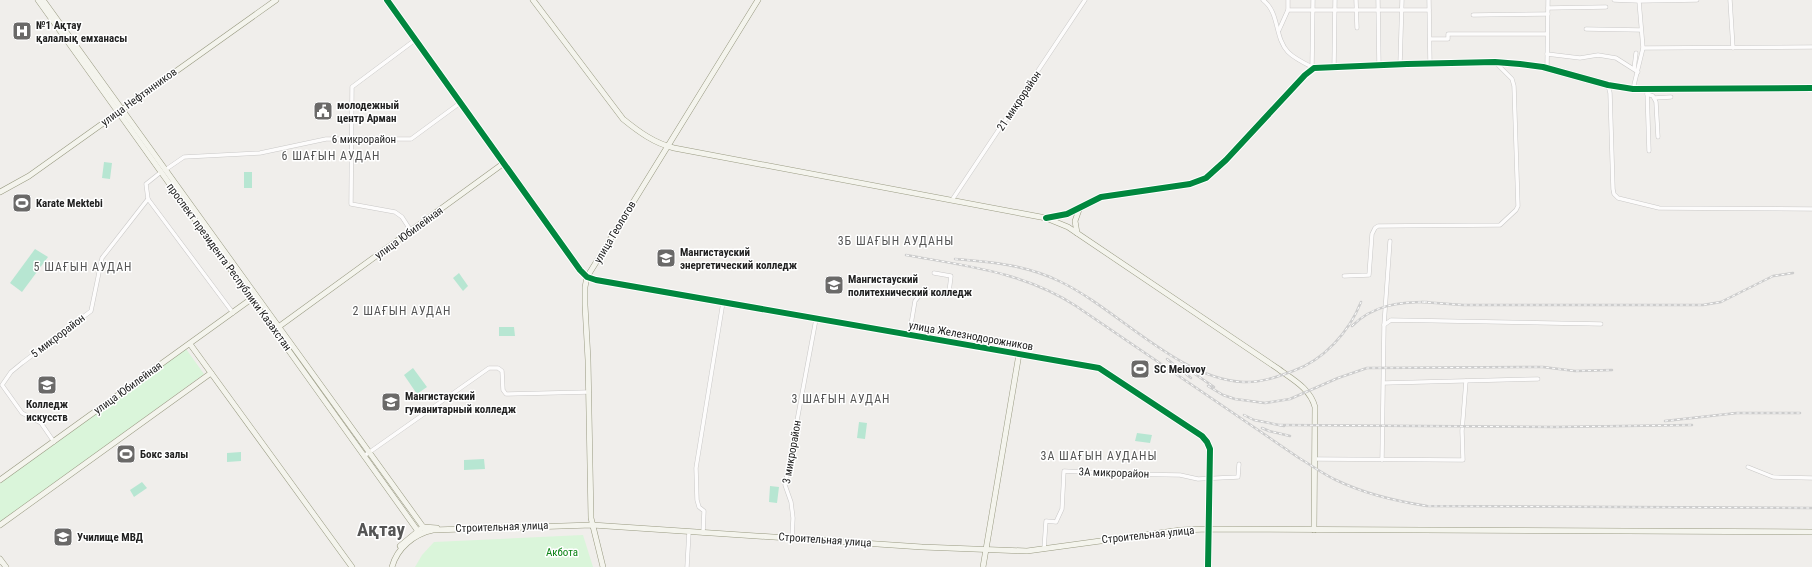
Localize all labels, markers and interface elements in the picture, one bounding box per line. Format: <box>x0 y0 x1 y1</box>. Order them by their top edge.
place label: №1 Ақтау қалалық емханасы <box>36 19 127 45</box>
hospital icon: №1 Ақтау қалалық емханасы <box>11 20 33 42</box>
street label: улица Нефтянников <box>99 65 179 129</box>
street label: 21 микрорайон <box>994 68 1044 134</box>
place label: молодежный центр Арман <box>337 99 399 125</box>
public building icon: молодежный центр Арман <box>312 100 334 122</box>
street label: 6 микрорайон <box>332 133 396 146</box>
district label: 6 ШАҒЫН АУДАН <box>282 149 381 163</box>
street label: проспект президента Республики Казахстан <box>164 181 294 353</box>
sports icon: Karate Mektebi <box>11 192 33 214</box>
place label: Karate Mektebi <box>36 197 103 210</box>
street label: улица Геологов <box>591 199 639 265</box>
street label: улица Юбилейная <box>372 204 446 262</box>
district label: 3Б ШАҒЫН АУДАНЫ <box>838 234 954 248</box>
place label: Мангистауский энергетический колледж <box>680 246 798 272</box>
school or university icon: Мангистауский энергетический колледж <box>655 247 677 269</box>
district label: 5 ШАҒЫН АУДАН <box>34 260 133 274</box>
place label: Мангистауский политехнический колледж <box>848 273 973 299</box>
school or university icon: Мангистауский политехнический колледж <box>823 274 845 296</box>
district label: 2 ШАҒЫН АУДАН <box>353 304 452 318</box>
street label: 5 микрорайон <box>28 311 88 361</box>
street label: улица Железнодорожников <box>908 319 1034 353</box>
sports icon: SC Melovoy <box>1129 358 1151 380</box>
street label: улица Юбилейная <box>91 359 165 417</box>
place label: SC Melovoy <box>1154 363 1206 376</box>
school or university icon: Колледж искусств <box>36 374 58 396</box>
place label: Мангистауский гуманитарный колледж <box>405 390 517 416</box>
school or university icon: Мангистауский гуманитарный колледж <box>380 391 402 413</box>
district label: 3 ШАҒЫН АУДАН <box>792 392 891 406</box>
place label: Колледж искусств <box>26 398 69 424</box>
street label: 3 микрорайон <box>780 419 804 485</box>
sports icon: Бокс залы <box>115 443 137 465</box>
place label: Бокс залы <box>140 448 188 461</box>
district label: 3А ШАҒЫН АУДАНЫ <box>1041 449 1158 463</box>
street label: 3А микрорайон <box>1078 465 1150 481</box>
district label: Ақтау <box>357 518 405 541</box>
street label: Строительная улица <box>455 519 549 535</box>
street label: Строительная улица <box>1101 524 1195 546</box>
school or university icon: Училище МВД <box>52 526 74 548</box>
street label: Строительная улица <box>778 530 872 550</box>
place label: Училище МВД <box>77 531 144 544</box>
park label: Акбота <box>546 546 578 559</box>

